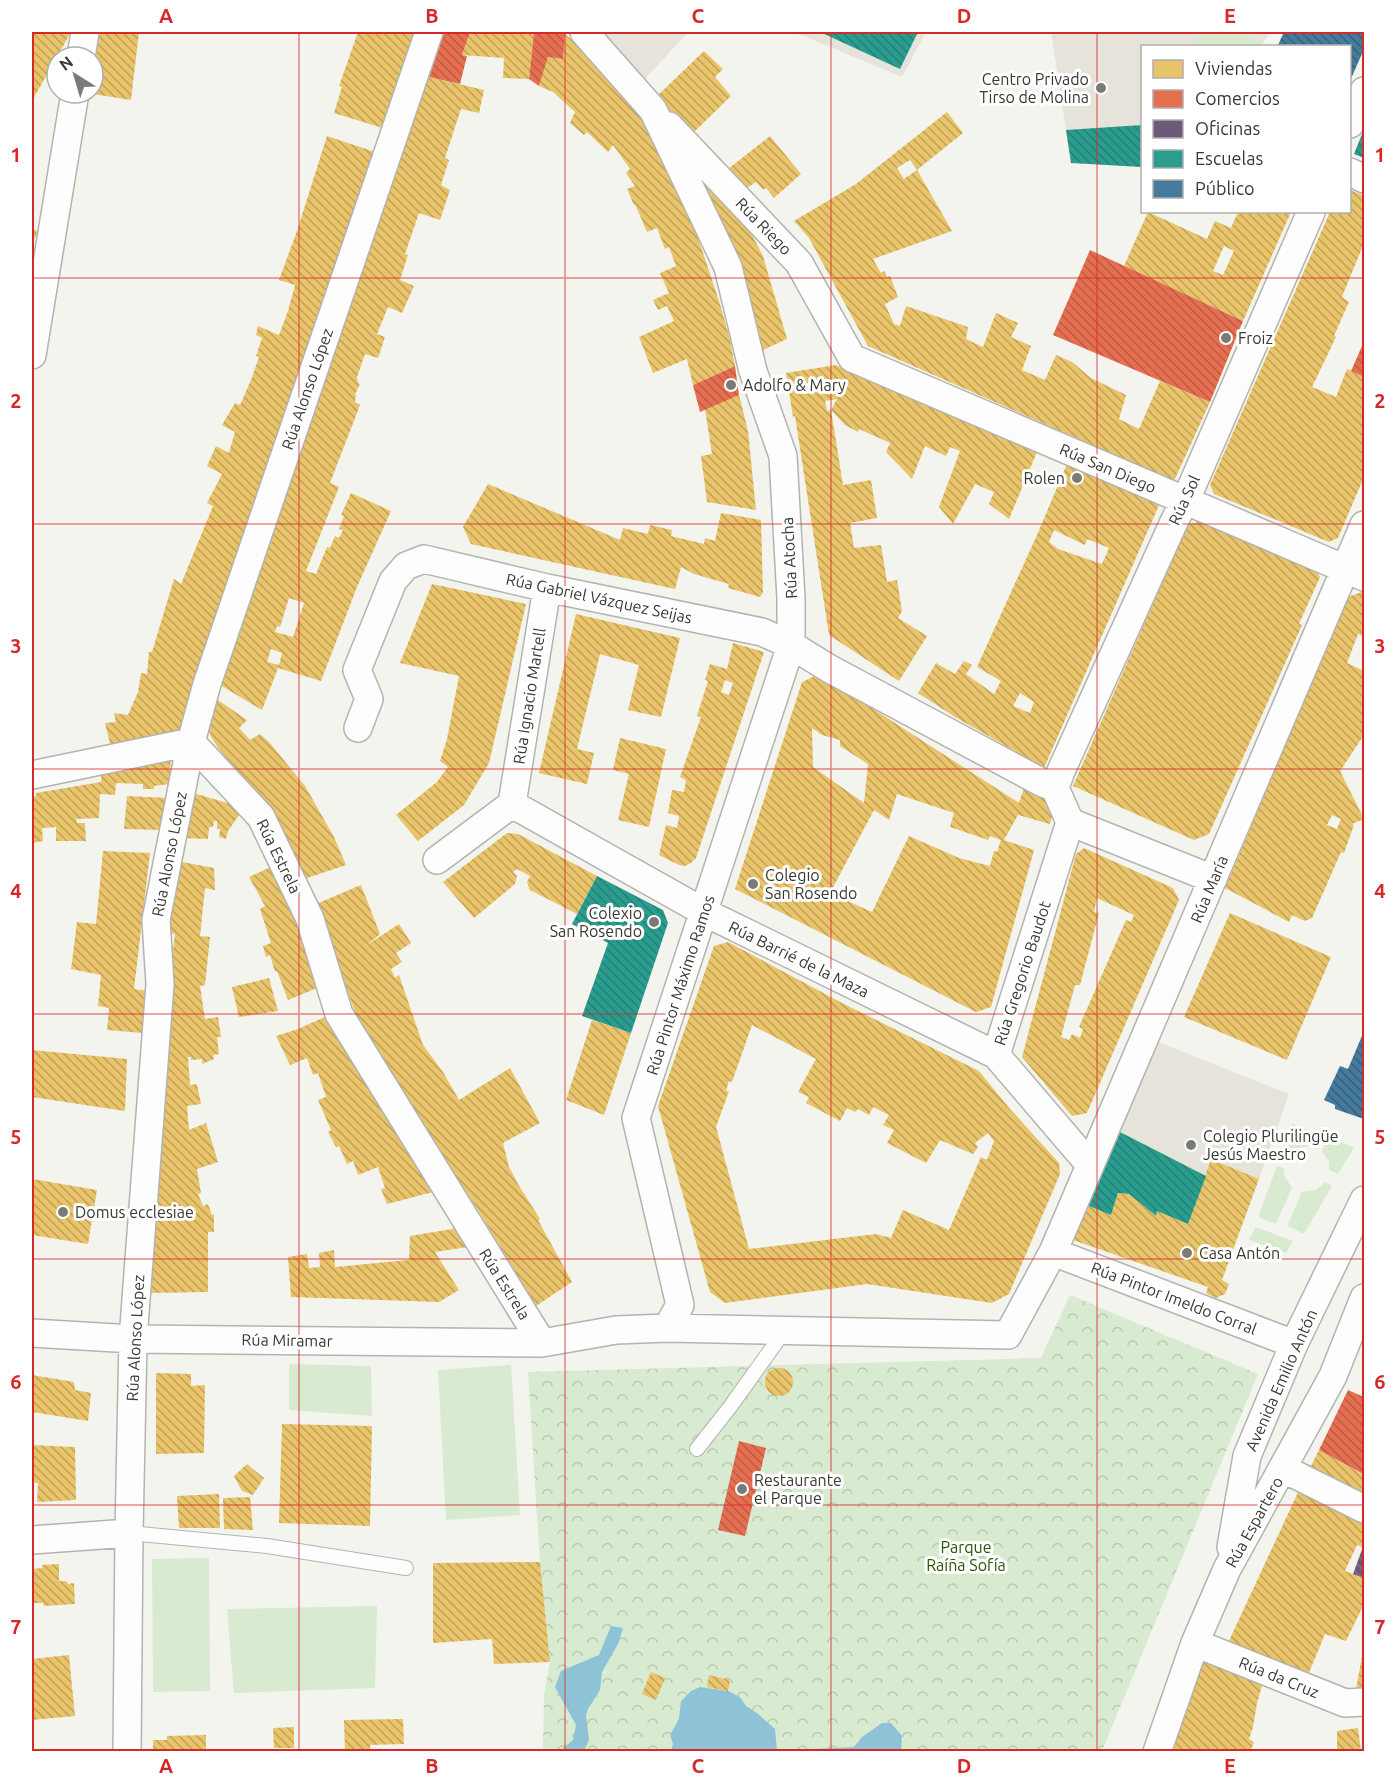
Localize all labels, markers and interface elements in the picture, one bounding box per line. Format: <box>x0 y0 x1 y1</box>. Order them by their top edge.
text: A <box>159 4 173 27</box>
text: B <box>425 4 439 27</box>
text: C <box>692 4 705 27</box>
text: D <box>957 4 971 27</box>
text: E <box>1224 4 1236 27</box>
north arrow <box>45 45 105 105</box>
legend <box>1141 45 1351 213</box>
text: N <box>56 52 76 74</box>
text: Viviendas <box>1195 58 1272 78</box>
place label: Centro Privado Tirso de Molina <box>979 70 1089 106</box>
marker: Centro Privado Tirso de Molina <box>1094 81 1108 95</box>
text: Comercios <box>1195 88 1280 108</box>
text: Oficinas <box>1195 118 1260 138</box>
text: 1 <box>10 143 22 166</box>
text: 1 <box>1374 143 1386 166</box>
text: Escuelas <box>1195 148 1263 168</box>
text: Público <box>1195 178 1255 198</box>
street label: Rúa Riego <box>732 194 796 258</box>
street label: Rúa Alonso López <box>278 326 336 452</box>
place label: Froiz <box>1238 329 1273 347</box>
marker: Froiz <box>1219 331 1233 345</box>
place label: Adolfo & Mary <box>743 376 846 394</box>
marker: Adolfo & Mary <box>724 378 738 392</box>
text: 2 <box>10 389 22 412</box>
text: 2 <box>1374 389 1386 412</box>
street label: Rúa San Diego <box>1057 440 1159 496</box>
place label: Rolen <box>1024 469 1065 487</box>
marker: Rolen <box>1070 471 1084 485</box>
street label: Rúa Sol <box>1165 472 1203 528</box>
street label: Rúa Atocha <box>778 517 800 599</box>
street label: Rúa Gabriel Vázquez Seijas <box>504 569 694 627</box>
street label: Rúa Ignacio Martell <box>509 627 549 765</box>
text: 3 <box>10 634 22 657</box>
text: 3 <box>1374 634 1386 657</box>
street label: Rúa Alonso López <box>148 790 190 918</box>
street label: Rúa Estrela <box>253 816 305 896</box>
street label: Rúa María <box>1187 853 1231 925</box>
place label: Colegio San Rosendo <box>765 866 857 902</box>
marker: Colegio San Rosendo <box>746 877 760 891</box>
text: 4 <box>10 879 22 902</box>
text: 4 <box>1374 879 1386 902</box>
street label: Rúa Pintor Máximo Ramos <box>642 893 718 1077</box>
street label: Rúa Gregorio Baudot <box>990 898 1054 1047</box>
place label: Colexio San Rosendo <box>550 904 642 940</box>
marker: Colexio San Rosendo <box>647 915 661 929</box>
street label: Rúa Barrié de la Maza <box>726 917 872 1001</box>
text: 5 <box>10 1125 22 1148</box>
text: 5 <box>1374 1125 1386 1148</box>
place label: Colegio Plurilingüe Jesús Maestro <box>1203 1127 1339 1163</box>
marker: Colegio Plurilingüe Jesús Maestro <box>1184 1138 1198 1152</box>
place label: Domus ecclesiae <box>75 1203 194 1221</box>
marker: Domus ecclesiae <box>56 1205 70 1219</box>
place label: Casa Antón <box>1199 1244 1280 1262</box>
street label: Rúa Estrela <box>476 1245 534 1323</box>
marker: Casa Antón <box>1180 1246 1194 1260</box>
street label: Rúa Pintor Imeldo Corral <box>1089 1258 1259 1338</box>
street label: Rúa Alonso López <box>123 1274 147 1402</box>
street label: Avenida Emilio Antón <box>1242 1306 1320 1454</box>
street label: Rúa Miramar <box>241 1330 333 1350</box>
text: 6 <box>10 1370 22 1393</box>
text: 6 <box>1374 1370 1386 1393</box>
place label: Restaurante el Parque <box>754 1471 842 1507</box>
street label: Rúa Espartero <box>1222 1473 1286 1571</box>
marker: Restaurante el Parque <box>735 1482 749 1496</box>
park label: Parque Raíña Sofía <box>926 1538 1006 1574</box>
text: 7 <box>10 1615 22 1638</box>
text: 7 <box>1374 1615 1386 1638</box>
street label: Rúa da Cruz <box>1236 1653 1322 1701</box>
text: A <box>159 1754 173 1777</box>
text: B <box>425 1754 439 1777</box>
text: C <box>692 1754 705 1777</box>
text: D <box>957 1754 971 1777</box>
text: E <box>1224 1754 1236 1777</box>

